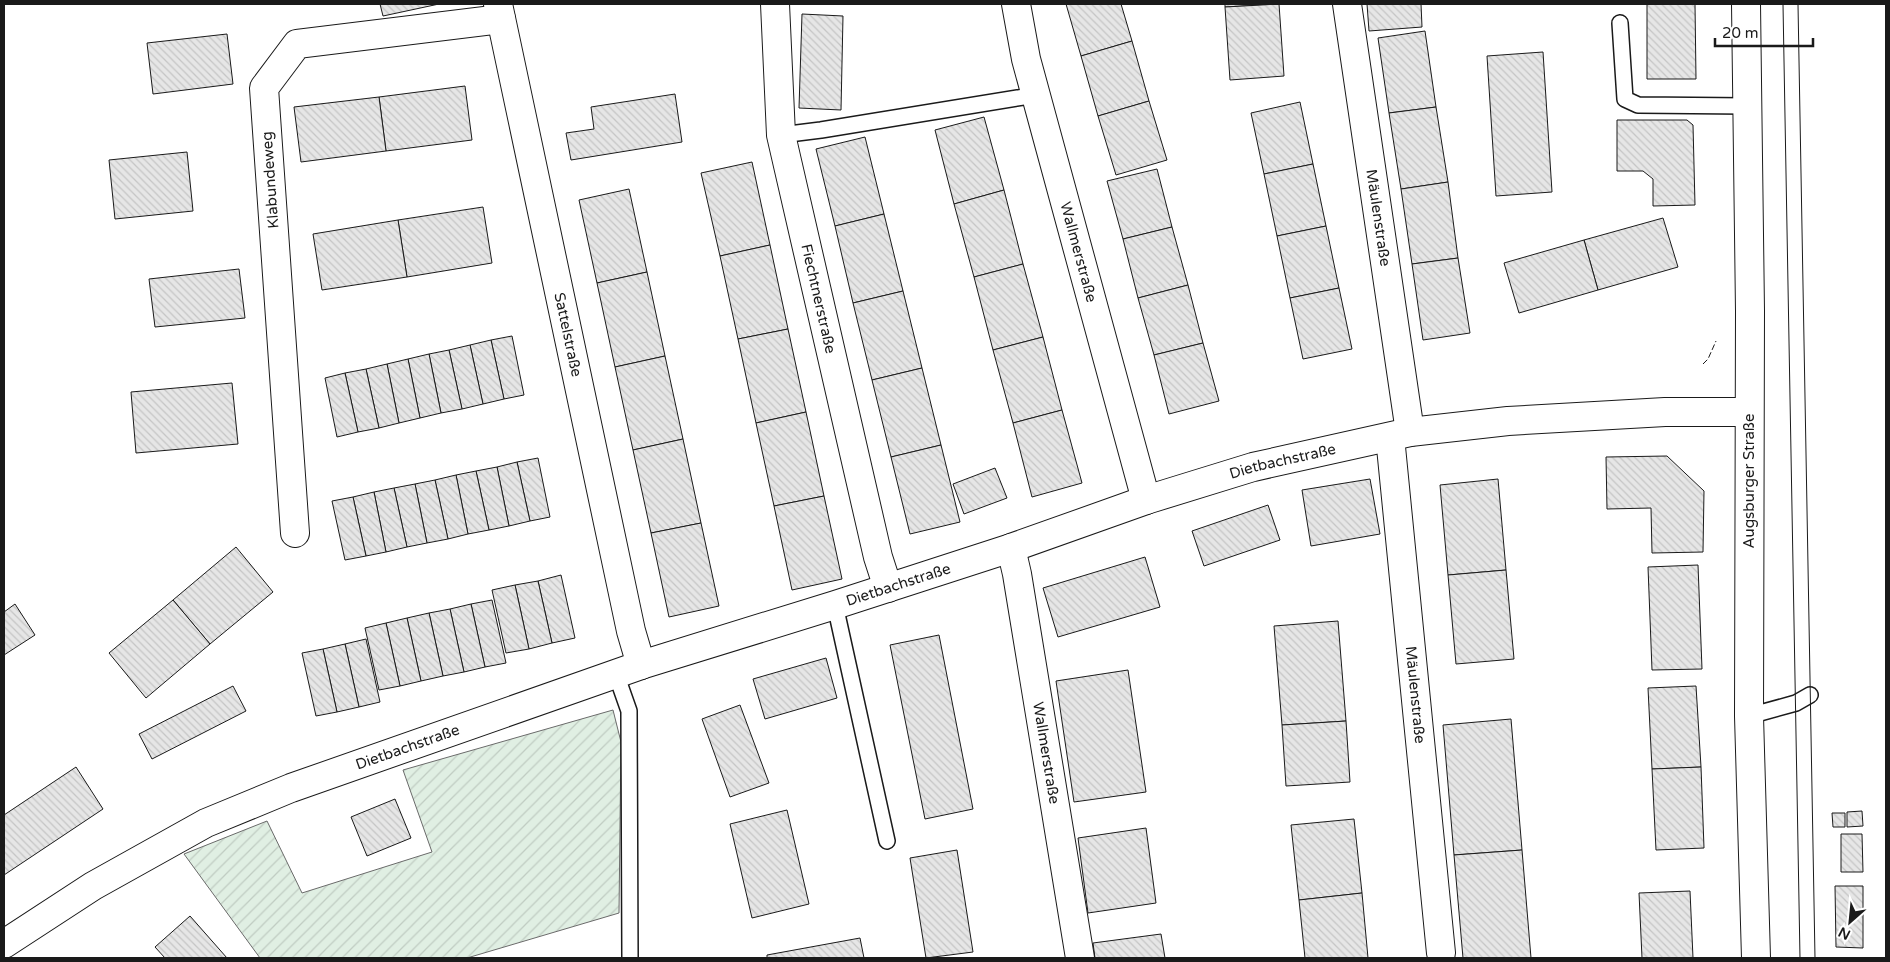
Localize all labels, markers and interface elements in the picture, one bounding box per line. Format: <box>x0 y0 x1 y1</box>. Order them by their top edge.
scale bar <box>1715 15 1812 47</box>
text: 20 m <box>1722 24 1759 42</box>
street label: Klabundeweg <box>258 131 282 229</box>
street label: Mäulenstraße <box>1362 168 1395 268</box>
street label: Wallmerstraße <box>1056 200 1101 304</box>
street label: Fiechtnerstraße <box>797 242 840 355</box>
street label: Sattelstraße <box>550 291 586 378</box>
street label: Augsburger Straße <box>1740 414 1758 548</box>
street label: Dietbachstraße <box>1227 440 1338 483</box>
street label: Dietbachstraße <box>844 559 953 610</box>
street label: Mäulenstraße <box>1402 645 1429 744</box>
street label: Wallmerstraße <box>1029 701 1064 805</box>
street label: Dietbachstraße <box>353 721 462 774</box>
north arrow <box>1825 897 1875 947</box>
text: N <box>1835 923 1853 943</box>

